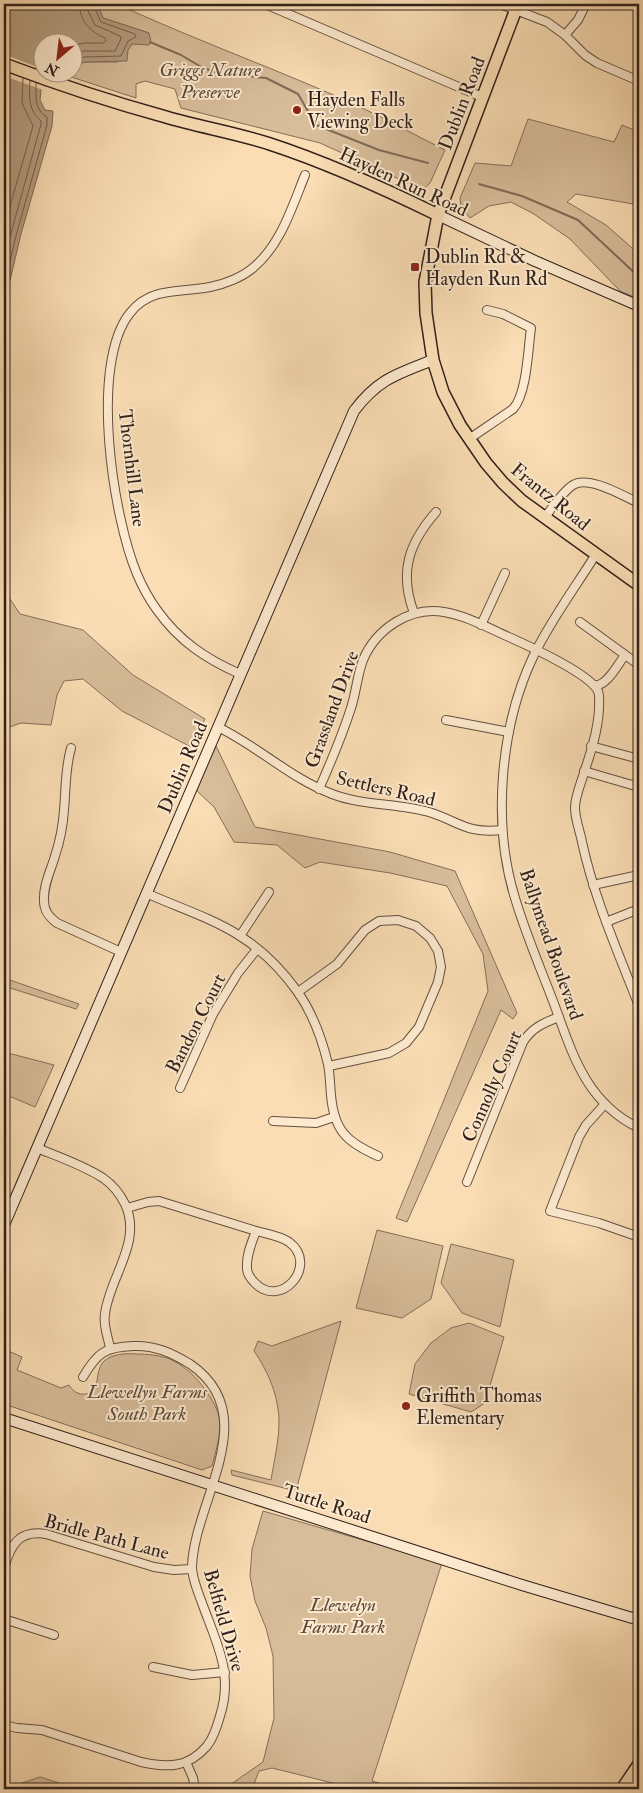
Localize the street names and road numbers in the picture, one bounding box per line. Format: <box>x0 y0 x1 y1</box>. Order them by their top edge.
street label: Dublin Road <box>433 53 491 153</box>
street label: Hayden Run Road <box>335 142 472 222</box>
street label: Thornhill Lane <box>113 408 151 528</box>
street label: Frantz Road <box>506 458 595 536</box>
street label: Grassland Drive <box>300 647 364 771</box>
street label: Dublin Road <box>153 717 213 817</box>
street label: Settlers Road <box>334 766 438 812</box>
street label: Ballymead Boulevard <box>514 866 588 1024</box>
street label: Bandon Court <box>161 970 231 1077</box>
street label: Connolly Court <box>457 1027 527 1146</box>
street label: Tuttle Road <box>280 1479 374 1530</box>
street label: Bridle Path Lane <box>42 1509 172 1565</box>
street label: Belfield Drive <box>198 1566 250 1674</box>

